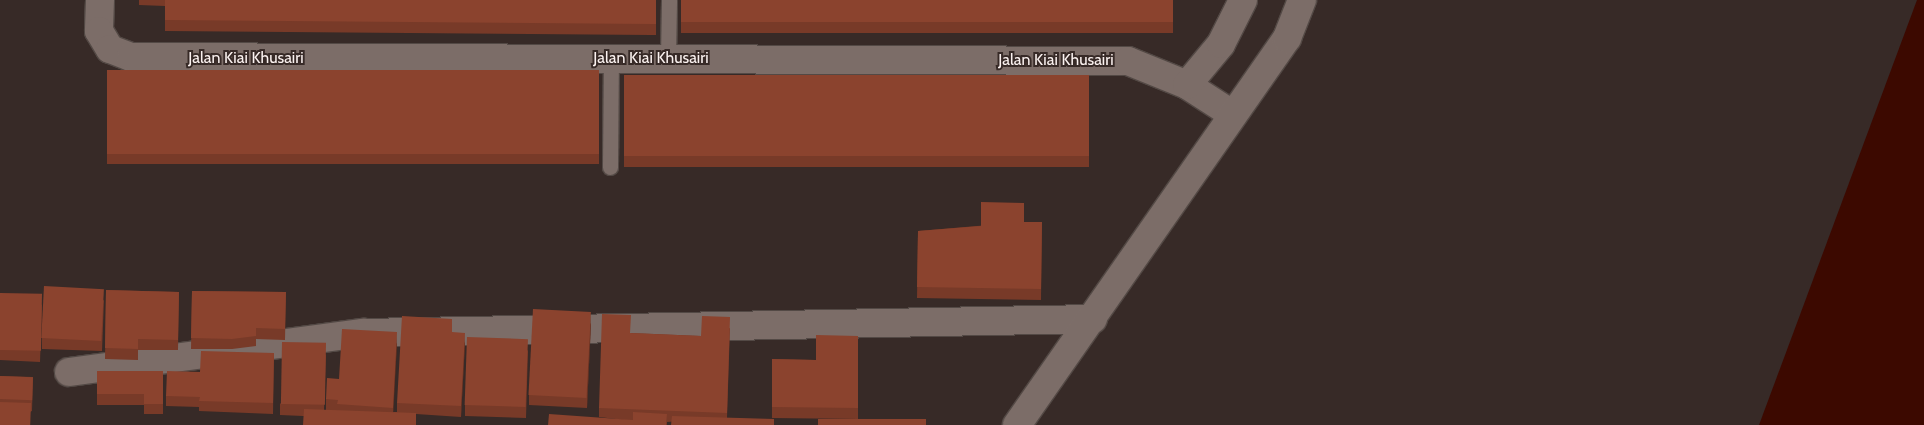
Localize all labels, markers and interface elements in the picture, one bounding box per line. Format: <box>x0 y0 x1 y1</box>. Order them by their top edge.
street label: Jalan Kiai Khusairi <box>188 48 304 68</box>
street label: Jalan Kiai Khusairi <box>593 48 709 68</box>
street label: Jalan Kiai Khusairi <box>998 50 1114 70</box>

